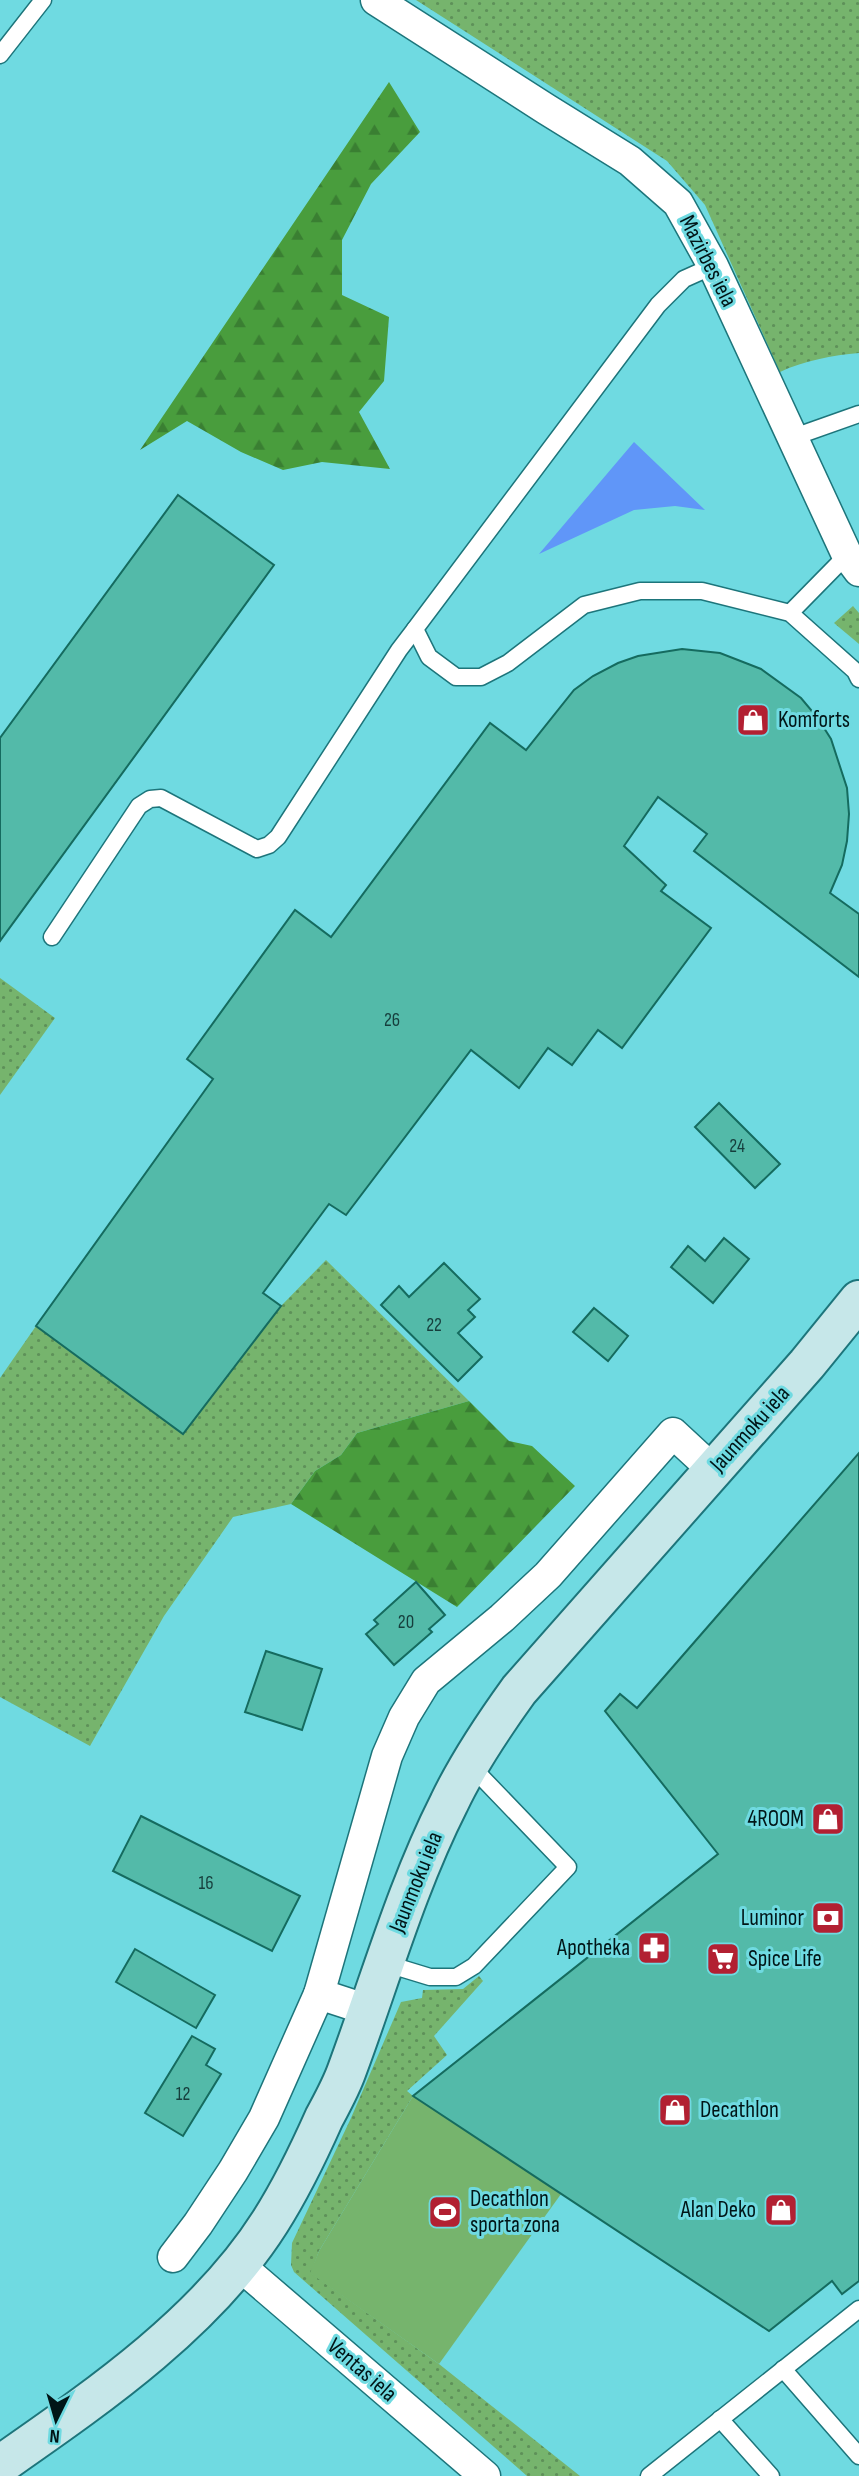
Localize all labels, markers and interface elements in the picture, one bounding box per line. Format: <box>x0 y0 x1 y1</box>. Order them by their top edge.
street label: Mazirbes iela <box>673 211 743 311</box>
shop icon: Komforts <box>734 701 772 739</box>
place label: Komforts <box>778 706 850 734</box>
house number: 26 <box>384 1009 400 1032</box>
house number: 24 <box>729 1135 745 1158</box>
house number: 22 <box>426 1314 442 1337</box>
street label: Jaunmoku iela <box>703 1380 796 1479</box>
house number: 20 <box>398 1611 414 1634</box>
shop icon: 4ROOM <box>809 1800 847 1838</box>
place label: 4ROOM <box>748 1805 804 1833</box>
street label: Jaunmoku iela <box>383 1828 449 1937</box>
house number: 16 <box>199 1872 213 1895</box>
bank icon: Luminor <box>809 1899 847 1937</box>
place label: Luminor <box>741 1904 804 1932</box>
pharmacy icon: Apotheka <box>635 1929 673 1967</box>
place label: Apotheka <box>556 1934 630 1962</box>
supermarket icon: Spice Life <box>704 1940 742 1978</box>
place label: Spice Life <box>748 1945 822 1973</box>
house number: 12 <box>176 2083 190 2106</box>
shop icon: Decathlon <box>656 2091 694 2129</box>
place label: Decathlon <box>700 2096 779 2124</box>
place label: Decathlon sporta zona <box>470 2185 560 2239</box>
shop icon: Alan Deko <box>762 2191 800 2229</box>
sports icon: Decathlon sporta zona <box>426 2193 464 2231</box>
place label: Alan Deko <box>680 2196 756 2224</box>
street label: Ventas iela <box>321 2332 403 2408</box>
north arrow <box>21 2385 91 2455</box>
text: N <box>49 2424 61 2447</box>

